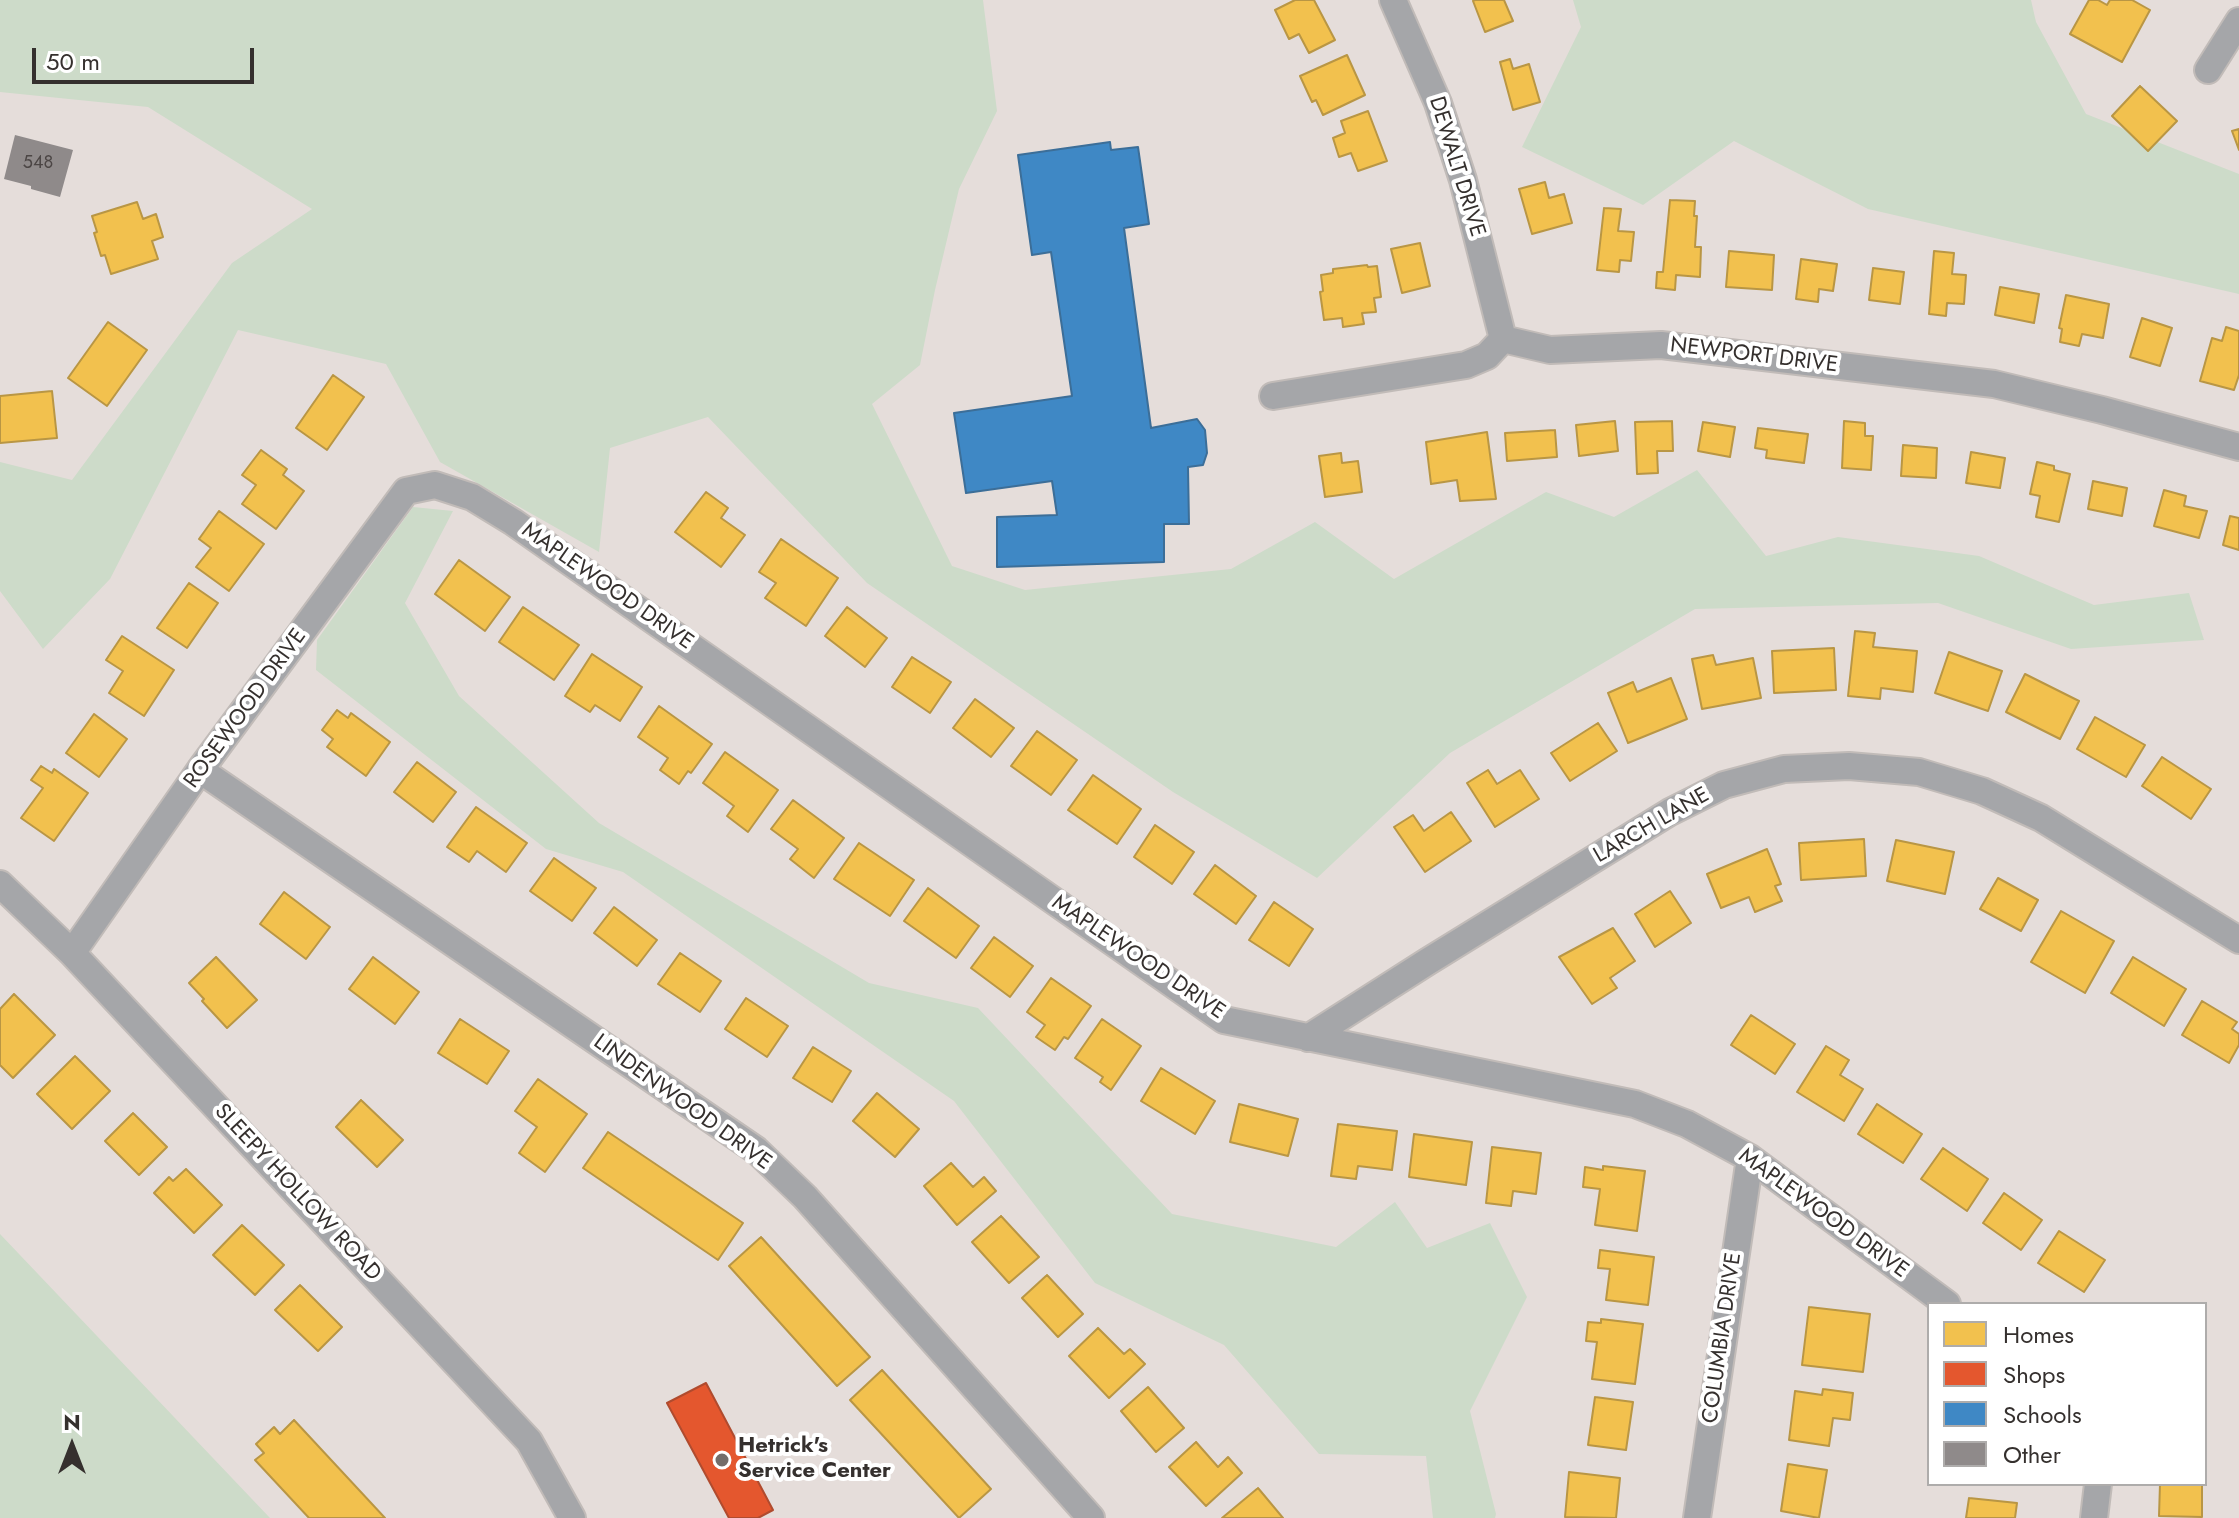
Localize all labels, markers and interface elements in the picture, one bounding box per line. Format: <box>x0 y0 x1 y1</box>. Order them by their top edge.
scale bar <box>36 32 258 82</box>
text: 50 m <box>46 44 100 79</box>
street label: DEWALT DRIVE <box>1422 94 1490 240</box>
house number: 548 <box>23 153 53 175</box>
street label: NEWPORT DRIVE <box>1669 333 1839 379</box>
street label: MAPLEWOOD DRIVE <box>516 518 698 656</box>
street label: ROSEWOOD DRIVE <box>179 624 313 794</box>
street label: LARCH LANE <box>1590 782 1714 870</box>
street label: MAPLEWOOD DRIVE <box>1046 890 1230 1026</box>
street label: LINDENWOOD DRIVE <box>588 1030 776 1176</box>
street label: SLEEPY HOLLOW ROAD <box>208 1099 386 1287</box>
street label: MAPLEWOOD DRIVE <box>1733 1144 1913 1284</box>
street label: COLUMBIA DRIVE <box>1698 1251 1748 1425</box>
legend <box>1927 1302 2207 1486</box>
text: Homes <box>2003 1317 2074 1352</box>
text: Shops <box>2003 1357 2065 1392</box>
text: Schools <box>2003 1397 2082 1432</box>
north arrow <box>32 1406 112 1486</box>
text: N <box>63 1406 81 1438</box>
place label: Hetrick's Service Center <box>738 1434 891 1486</box>
text: Other <box>2003 1437 2061 1472</box>
marker: Hetrick's Service Center <box>713 1451 731 1469</box>

